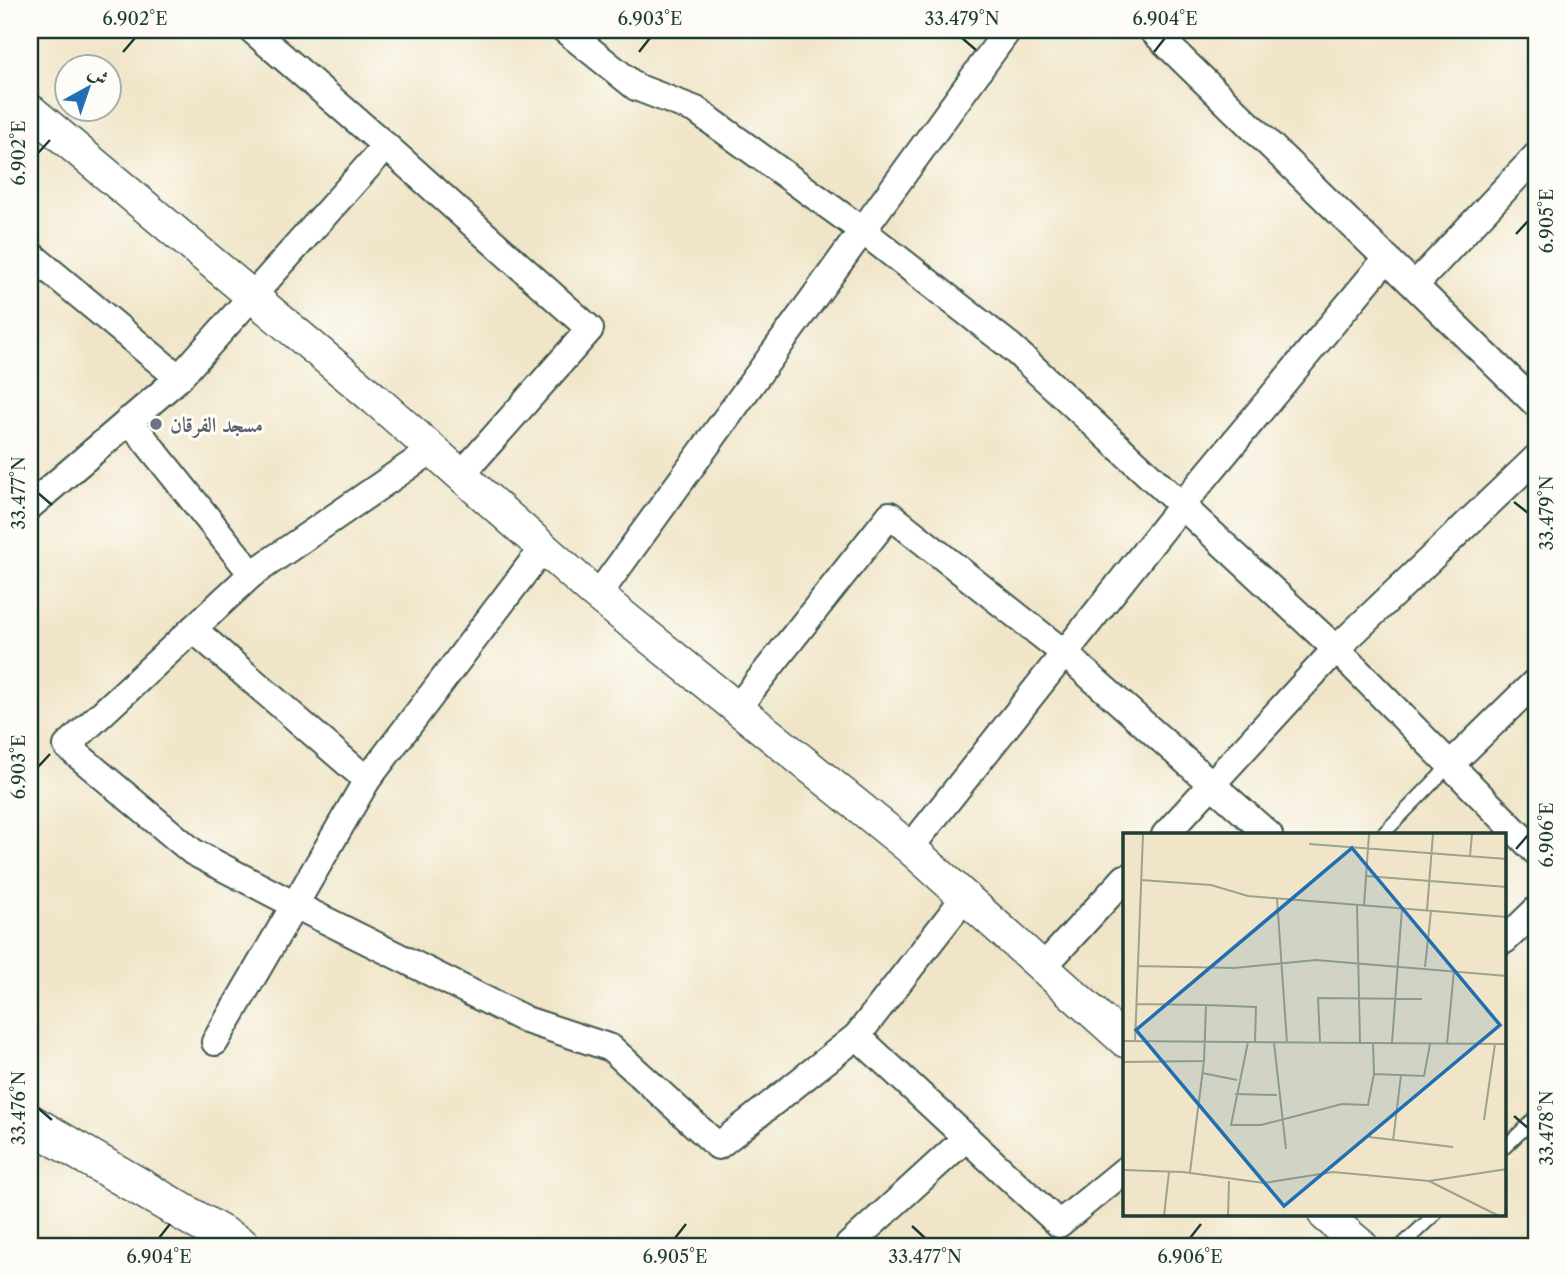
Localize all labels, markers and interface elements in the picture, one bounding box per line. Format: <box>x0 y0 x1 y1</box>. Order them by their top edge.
text: 6.902°E <box>102 8 168 30</box>
text: 6.903°E <box>617 8 683 30</box>
text: 33.479°N <box>924 8 1000 30</box>
text: 6.904°E <box>1132 8 1198 30</box>
north arrow <box>52 52 122 122</box>
text: ش <box>84 60 113 90</box>
text: 6.902°E <box>8 120 30 186</box>
text: 6.905°E <box>1536 189 1558 253</box>
place label: مسجد الفرقان <box>170 412 263 439</box>
marker: مسجد الفرقان <box>148 416 164 432</box>
text: 33.477°N <box>8 456 30 530</box>
text: 33.479°N <box>1536 475 1558 551</box>
text: 6.903°E <box>8 734 30 800</box>
text: 6.906°E <box>1536 802 1558 868</box>
inset map <box>1123 833 1506 1216</box>
text: 33.476°N <box>8 1071 30 1145</box>
text: 33.478°N <box>1536 1090 1558 1166</box>
text: 6.904°E <box>126 1246 192 1268</box>
text: 6.905°E <box>643 1246 707 1268</box>
text: 33.477°N <box>888 1246 962 1268</box>
text: 6.906°E <box>1157 1246 1223 1268</box>

